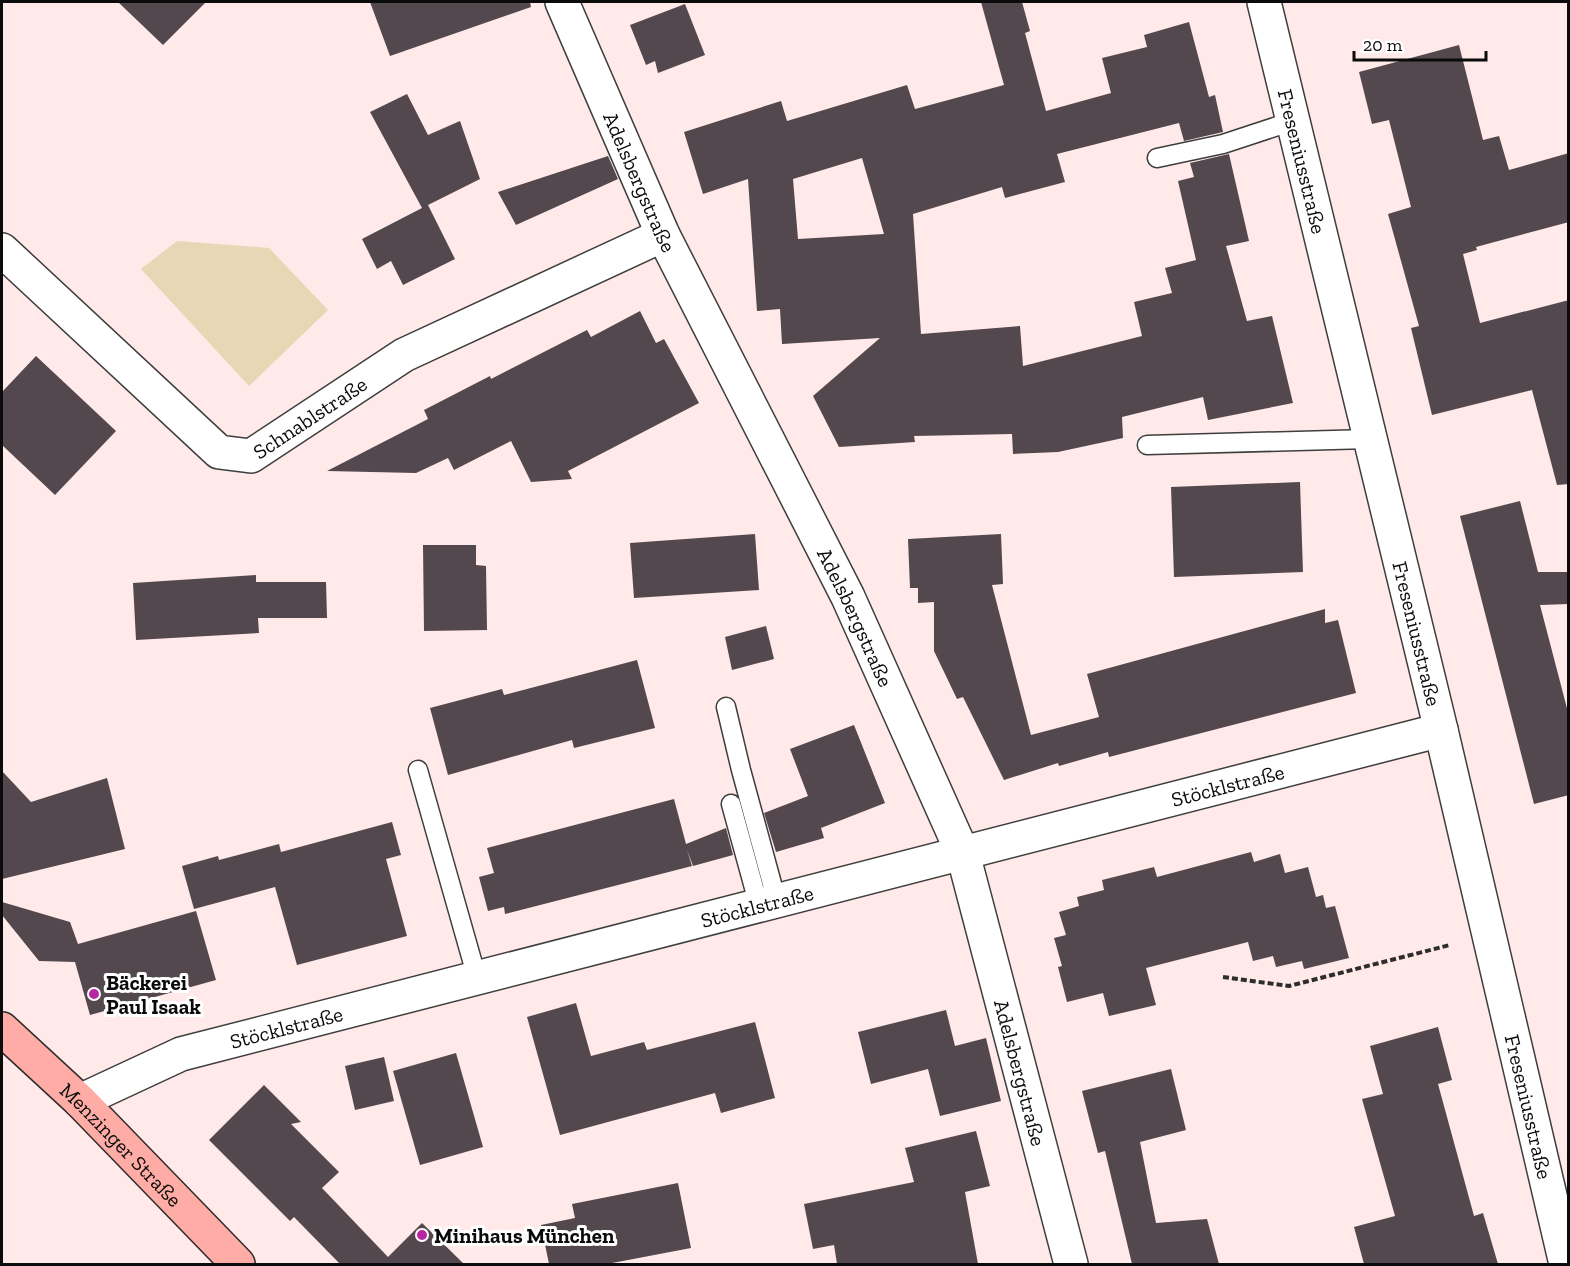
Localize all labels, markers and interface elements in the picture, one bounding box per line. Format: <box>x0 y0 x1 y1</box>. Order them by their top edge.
scale bar <box>1354 24 1486 62</box>
text: 20 m <box>1363 34 1403 56</box>
street label: Freseniusstraße <box>1273 87 1332 236</box>
street label: Adelsbergstraße <box>599 108 682 256</box>
street label: Schnablstraße <box>248 371 371 464</box>
street label: Adelsbergstraße <box>812 543 899 691</box>
street label: Freseniusstraße <box>1388 559 1447 709</box>
street label: Stöcklstraße <box>1168 758 1287 811</box>
street label: Stöcklstraße <box>698 879 816 932</box>
place label: Bäckerei Paul Isaak <box>106 970 201 1019</box>
marker: Bäckerei Paul Isaak <box>87 987 101 1001</box>
street label: Adelsbergstraße <box>989 997 1052 1149</box>
street label: Stöcklstraße <box>227 1000 345 1053</box>
street label: Freseniusstraße <box>1500 1032 1558 1182</box>
street label: Menzinger Straße <box>55 1077 188 1212</box>
place label: Minihaus München <box>434 1223 615 1248</box>
marker: Minihaus München <box>415 1228 429 1242</box>

